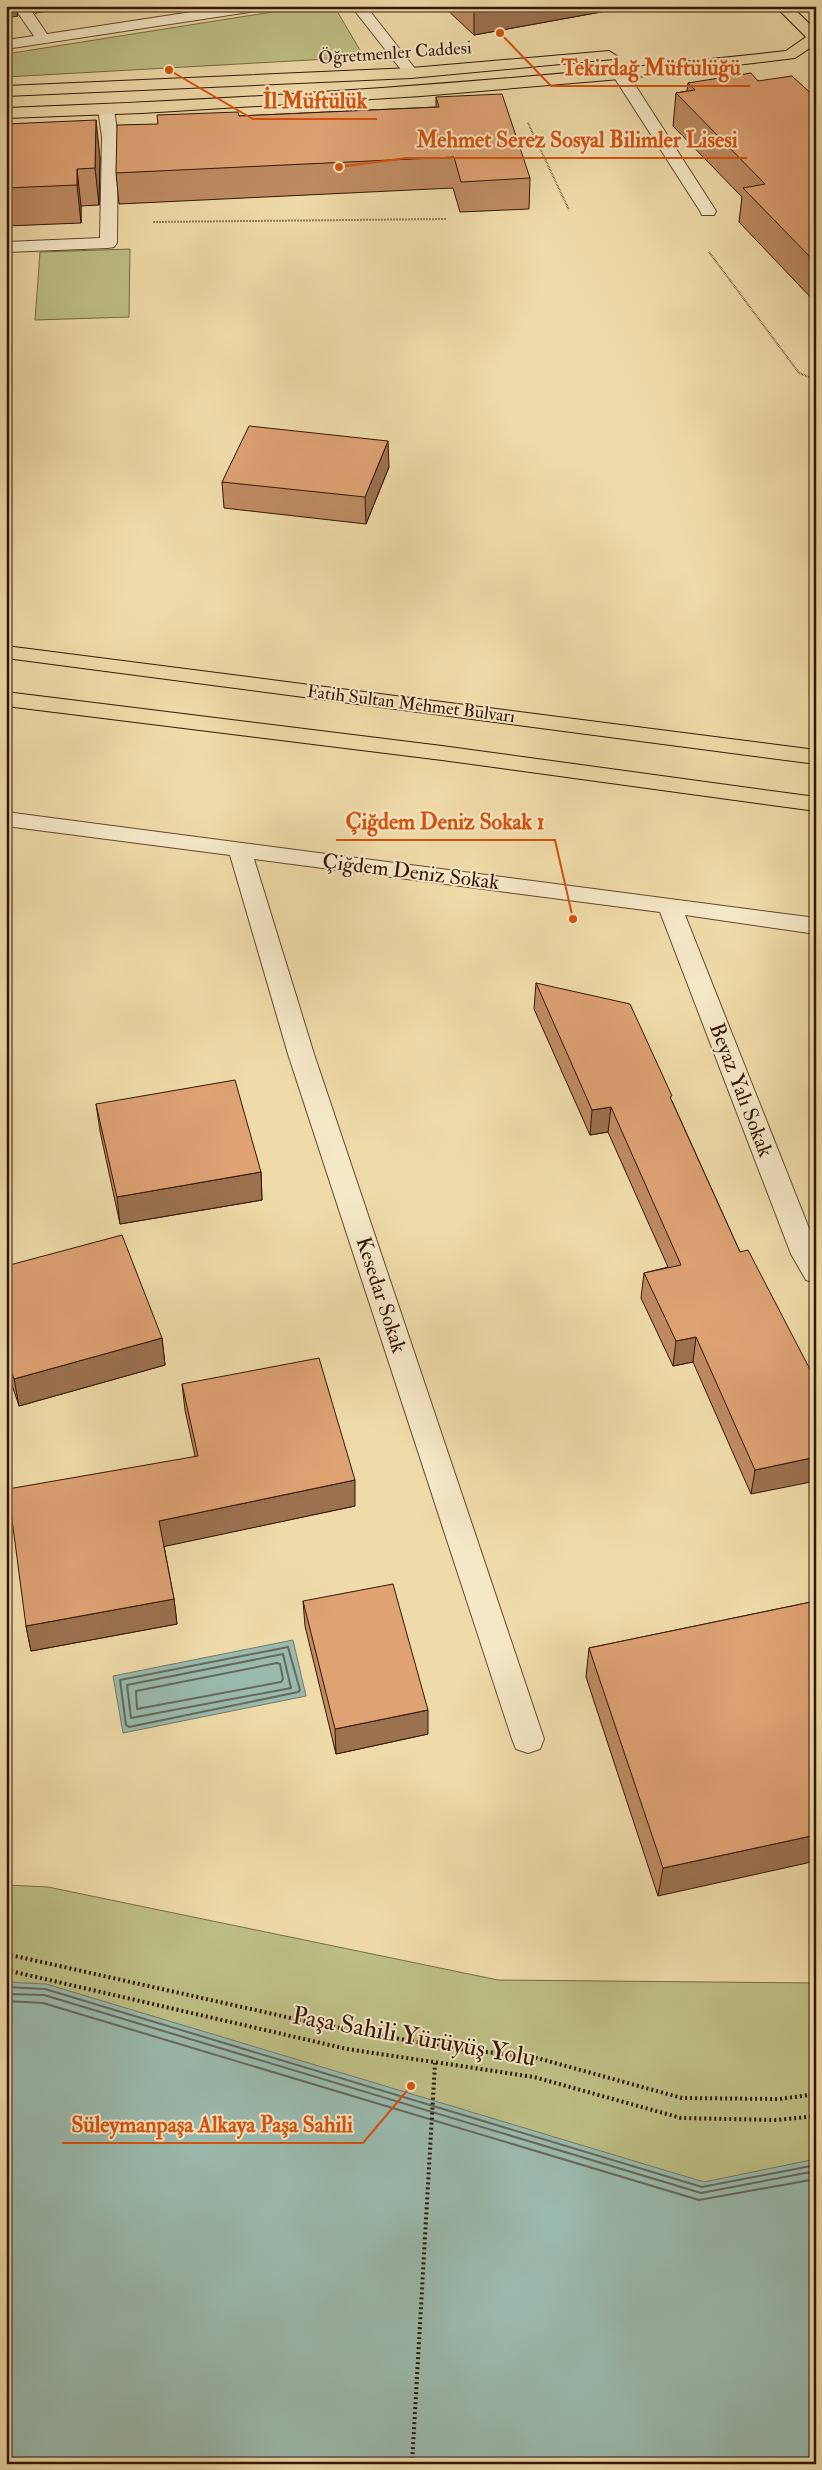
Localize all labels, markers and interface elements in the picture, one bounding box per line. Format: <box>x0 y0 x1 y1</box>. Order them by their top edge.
street label: Öğretmenler Caddesi <box>318 36 473 70</box>
callout: Tekirdağ Müftülüğü <box>551 49 750 86</box>
text: Tekirdağ Müftülüğü <box>560 54 741 83</box>
callout: İl Müftülük <box>253 82 377 119</box>
text: İl Müftülük <box>263 86 368 115</box>
callout: Mehmet Serez Sosyal Bilimler Lisesi <box>406 121 747 158</box>
text: Mehmet Serez Sosyal Bilimler Lisesi <box>415 126 738 155</box>
street label: Fatih Sultan Mehmet Bulvarı <box>306 680 517 728</box>
callout: Çiğdem Deniz Sokak 1 <box>336 803 555 840</box>
text: Çiğdem Deniz Sokak 1 <box>345 808 545 837</box>
street label: Çiğdem Deniz Sokak <box>321 848 501 896</box>
street label: Beyaz Yalı Sokak <box>703 1019 779 1161</box>
street label: Kesedar Sokak <box>350 1233 412 1357</box>
street label: Paşa Sahili Yürüyüş Yolu <box>290 2000 538 2074</box>
callout: Süleymanpaşa Alkaya Paşa Sahili <box>62 2106 363 2143</box>
text: Süleymanpaşa Alkaya Paşa Sahili <box>71 2111 353 2140</box>

